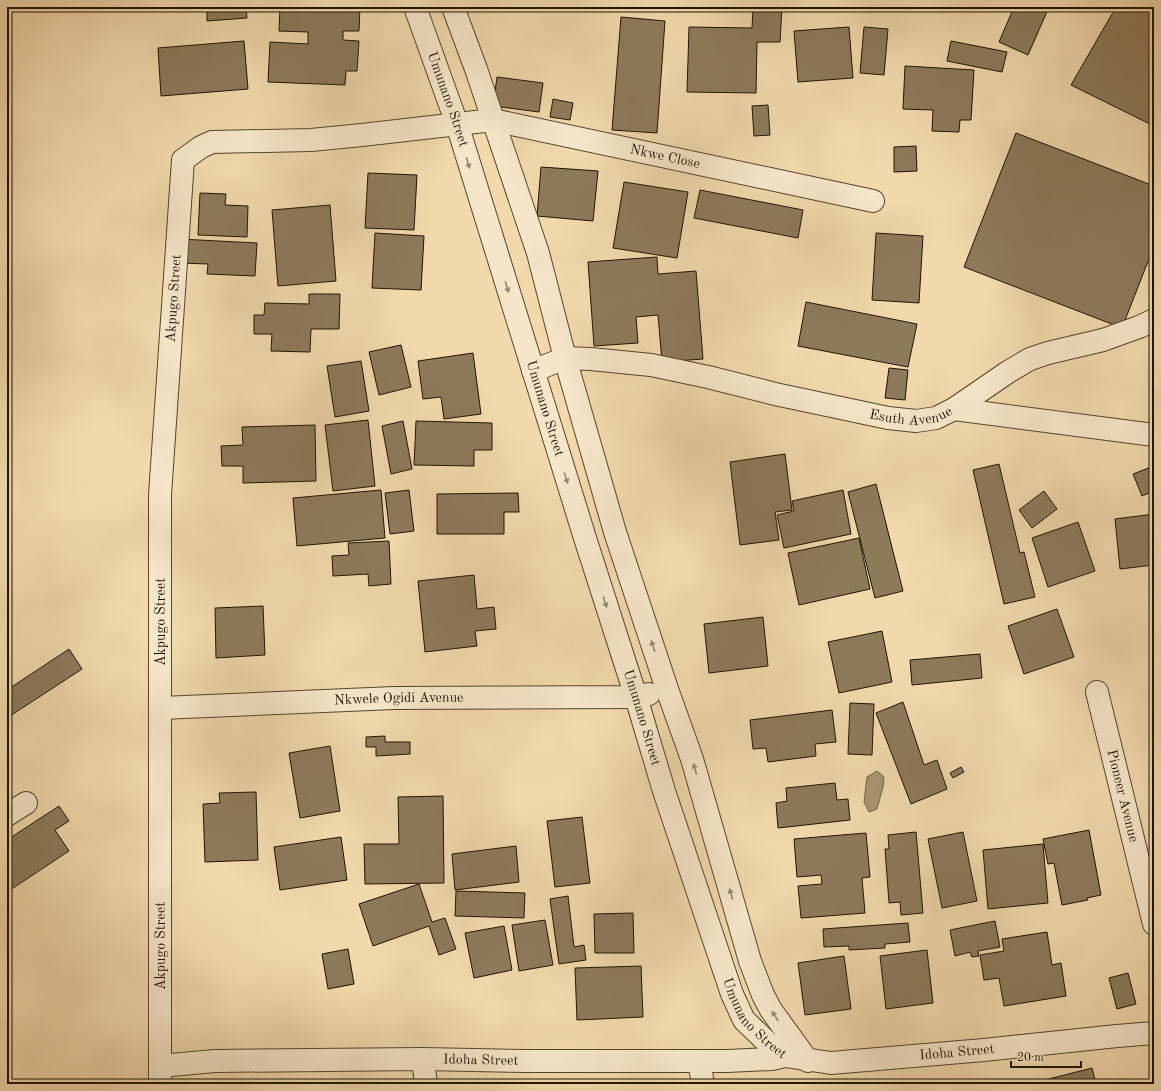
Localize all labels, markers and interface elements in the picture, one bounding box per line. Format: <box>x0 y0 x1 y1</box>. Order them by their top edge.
street label: Umunano Street <box>425 50 471 149</box>
street label: Nkwe Close <box>629 142 701 171</box>
one-way arrow <box>465 157 471 169</box>
street label: Akpugo Street <box>163 254 184 343</box>
one-way arrow <box>504 282 510 294</box>
street label: Umunano Street <box>524 359 566 458</box>
street label: Esuth Avenue <box>868 404 954 428</box>
one-way arrow <box>563 473 569 485</box>
street label: Akpugo Street <box>154 578 168 666</box>
one-way arrow <box>603 597 609 609</box>
one-way arrow <box>650 640 656 652</box>
street label: Umunano Street <box>621 668 663 767</box>
street label: Nkwele Ogidi Avenue <box>334 691 464 708</box>
street label: Pioneer Avenue <box>1104 748 1141 844</box>
one-way arrow <box>692 763 698 775</box>
one-way arrow <box>728 888 734 900</box>
street label: Akpugo Street <box>154 902 168 990</box>
street label: Umunano Street <box>720 976 789 1061</box>
one-way arrow <box>771 1011 779 1021</box>
street label: Idoha Street <box>919 1042 995 1062</box>
scale bar <box>1011 1043 1081 1069</box>
street label: Idoha Street <box>443 1052 519 1068</box>
text: 20 m <box>1017 1052 1044 1064</box>

